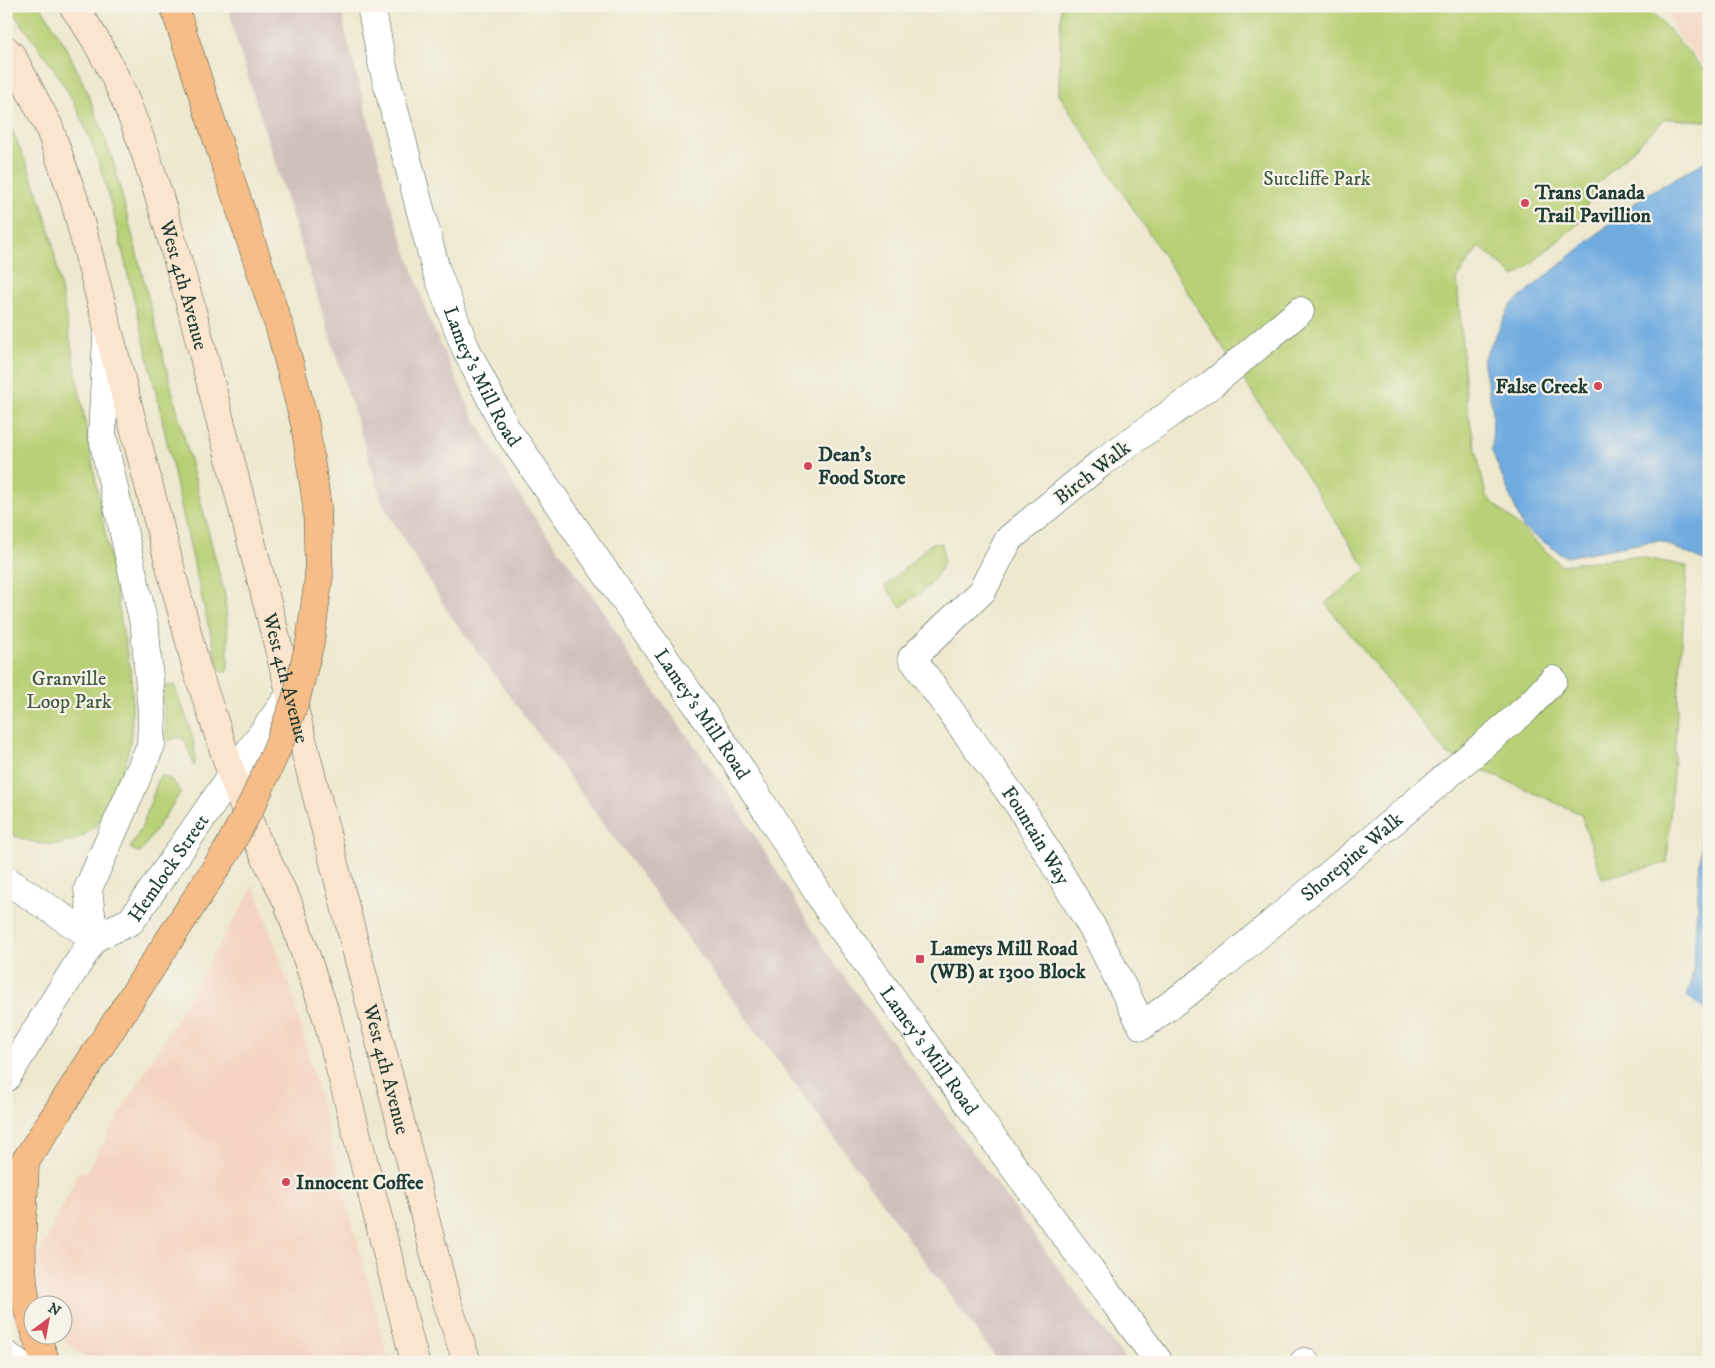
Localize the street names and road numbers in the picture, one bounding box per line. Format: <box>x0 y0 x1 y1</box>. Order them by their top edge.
street label: West 4th Avenue <box>153 217 213 353</box>
street label: Lamey's Mill Road <box>437 303 526 452</box>
street label: Birch Walk <box>1050 436 1136 511</box>
street label: West 4th Avenue <box>256 609 314 746</box>
street label: Lamey's Mill Road <box>648 644 755 785</box>
street label: Fountain Way <box>995 782 1075 890</box>
street label: Shorepine Walk <box>1296 807 1409 908</box>
street label: Hemlock Street <box>123 810 215 927</box>
street label: Lamey's Mill Road <box>874 982 983 1120</box>
street label: West 4th Avenue <box>356 1001 414 1137</box>

